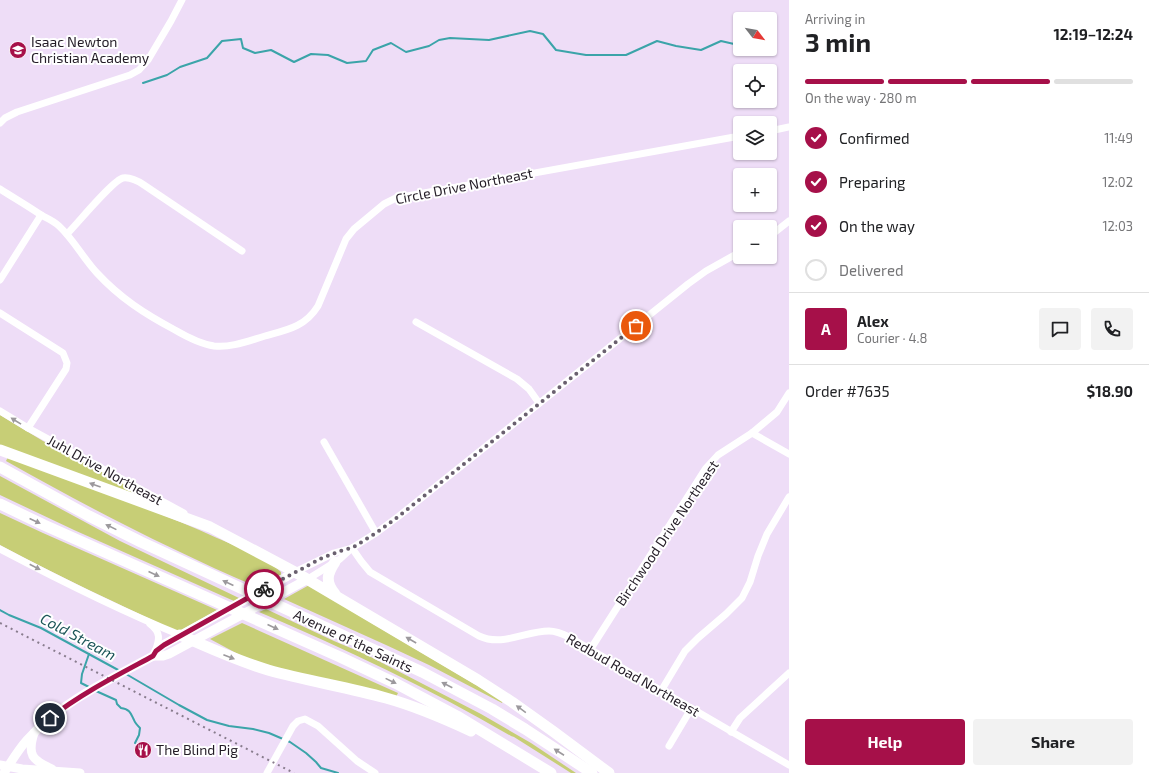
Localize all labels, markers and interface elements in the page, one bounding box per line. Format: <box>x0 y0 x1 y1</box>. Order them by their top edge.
text: Arriving in <box>805 11 865 27</box>
north arrow <box>733 12 777 56</box>
map controls <box>733 12 777 264</box>
text: 12:19–12:24 <box>1053 25 1133 43</box>
text: 3 min <box>805 26 871 57</box>
place label: Isaac Newton Christian Academy <box>31 33 150 66</box>
school or university icon: Isaac Newton Christian Academy <box>8 40 28 60</box>
button: locate <box>733 64 777 108</box>
text: On the way · 280 m <box>805 90 917 106</box>
button: layers <box>733 116 777 160</box>
icon: check <box>805 127 827 149</box>
text: Confirmed <box>839 129 910 147</box>
text: 11:49 <box>1104 130 1133 146</box>
street label: Circle Drive Northeast <box>394 164 534 207</box>
button: + <box>733 168 777 212</box>
icon: check <box>805 171 827 193</box>
text: Preparing <box>839 173 905 191</box>
text: 12:02 <box>1102 174 1133 190</box>
icon: check <box>805 215 827 237</box>
text: On the way <box>839 217 915 235</box>
text: 12:03 <box>1102 218 1133 234</box>
button: − <box>733 220 777 264</box>
text: Delivered <box>839 261 904 279</box>
button: chat <box>1039 308 1081 350</box>
button: phone <box>1091 308 1133 350</box>
pin <box>619 309 653 343</box>
text: Alex <box>857 312 889 330</box>
icon: bag <box>625 315 647 337</box>
text: A <box>821 320 831 338</box>
text: Courier · 4.8 <box>857 330 927 346</box>
text: Order #7635 <box>805 382 890 400</box>
text: $18.90 <box>1086 382 1133 400</box>
one-way arrow <box>11 417 21 425</box>
street label: Juhl Drive Northeast <box>45 431 166 508</box>
street label: Birchwood Drive Northeast <box>611 457 722 609</box>
one-way arrow <box>88 481 100 487</box>
one-way arrow <box>30 518 41 524</box>
one-way arrow <box>105 524 117 530</box>
one-way arrow <box>29 564 40 570</box>
courier <box>244 569 284 609</box>
one-way arrow <box>148 571 159 577</box>
icon: bike <box>253 578 275 600</box>
one-way arrow <box>222 580 234 586</box>
street label: Avenue of the Saints <box>291 605 416 676</box>
water label: Cold Stream <box>38 609 119 663</box>
one-way arrow <box>267 624 278 630</box>
street label: Redbud Road Northeast <box>564 629 703 720</box>
one-way arrow <box>405 636 417 643</box>
one-way arrow <box>224 654 236 660</box>
one-way arrow <box>385 678 396 684</box>
one-way arrow <box>442 682 453 688</box>
pin <box>33 701 67 735</box>
one-way arrow <box>516 705 527 713</box>
icon: home <box>39 707 61 729</box>
button: Help <box>805 719 965 765</box>
button: Share <box>973 719 1133 765</box>
restaurant icon: The Blind Pig <box>133 740 153 760</box>
place label: The Blind Pig <box>156 741 238 758</box>
one-way arrow <box>553 748 565 755</box>

